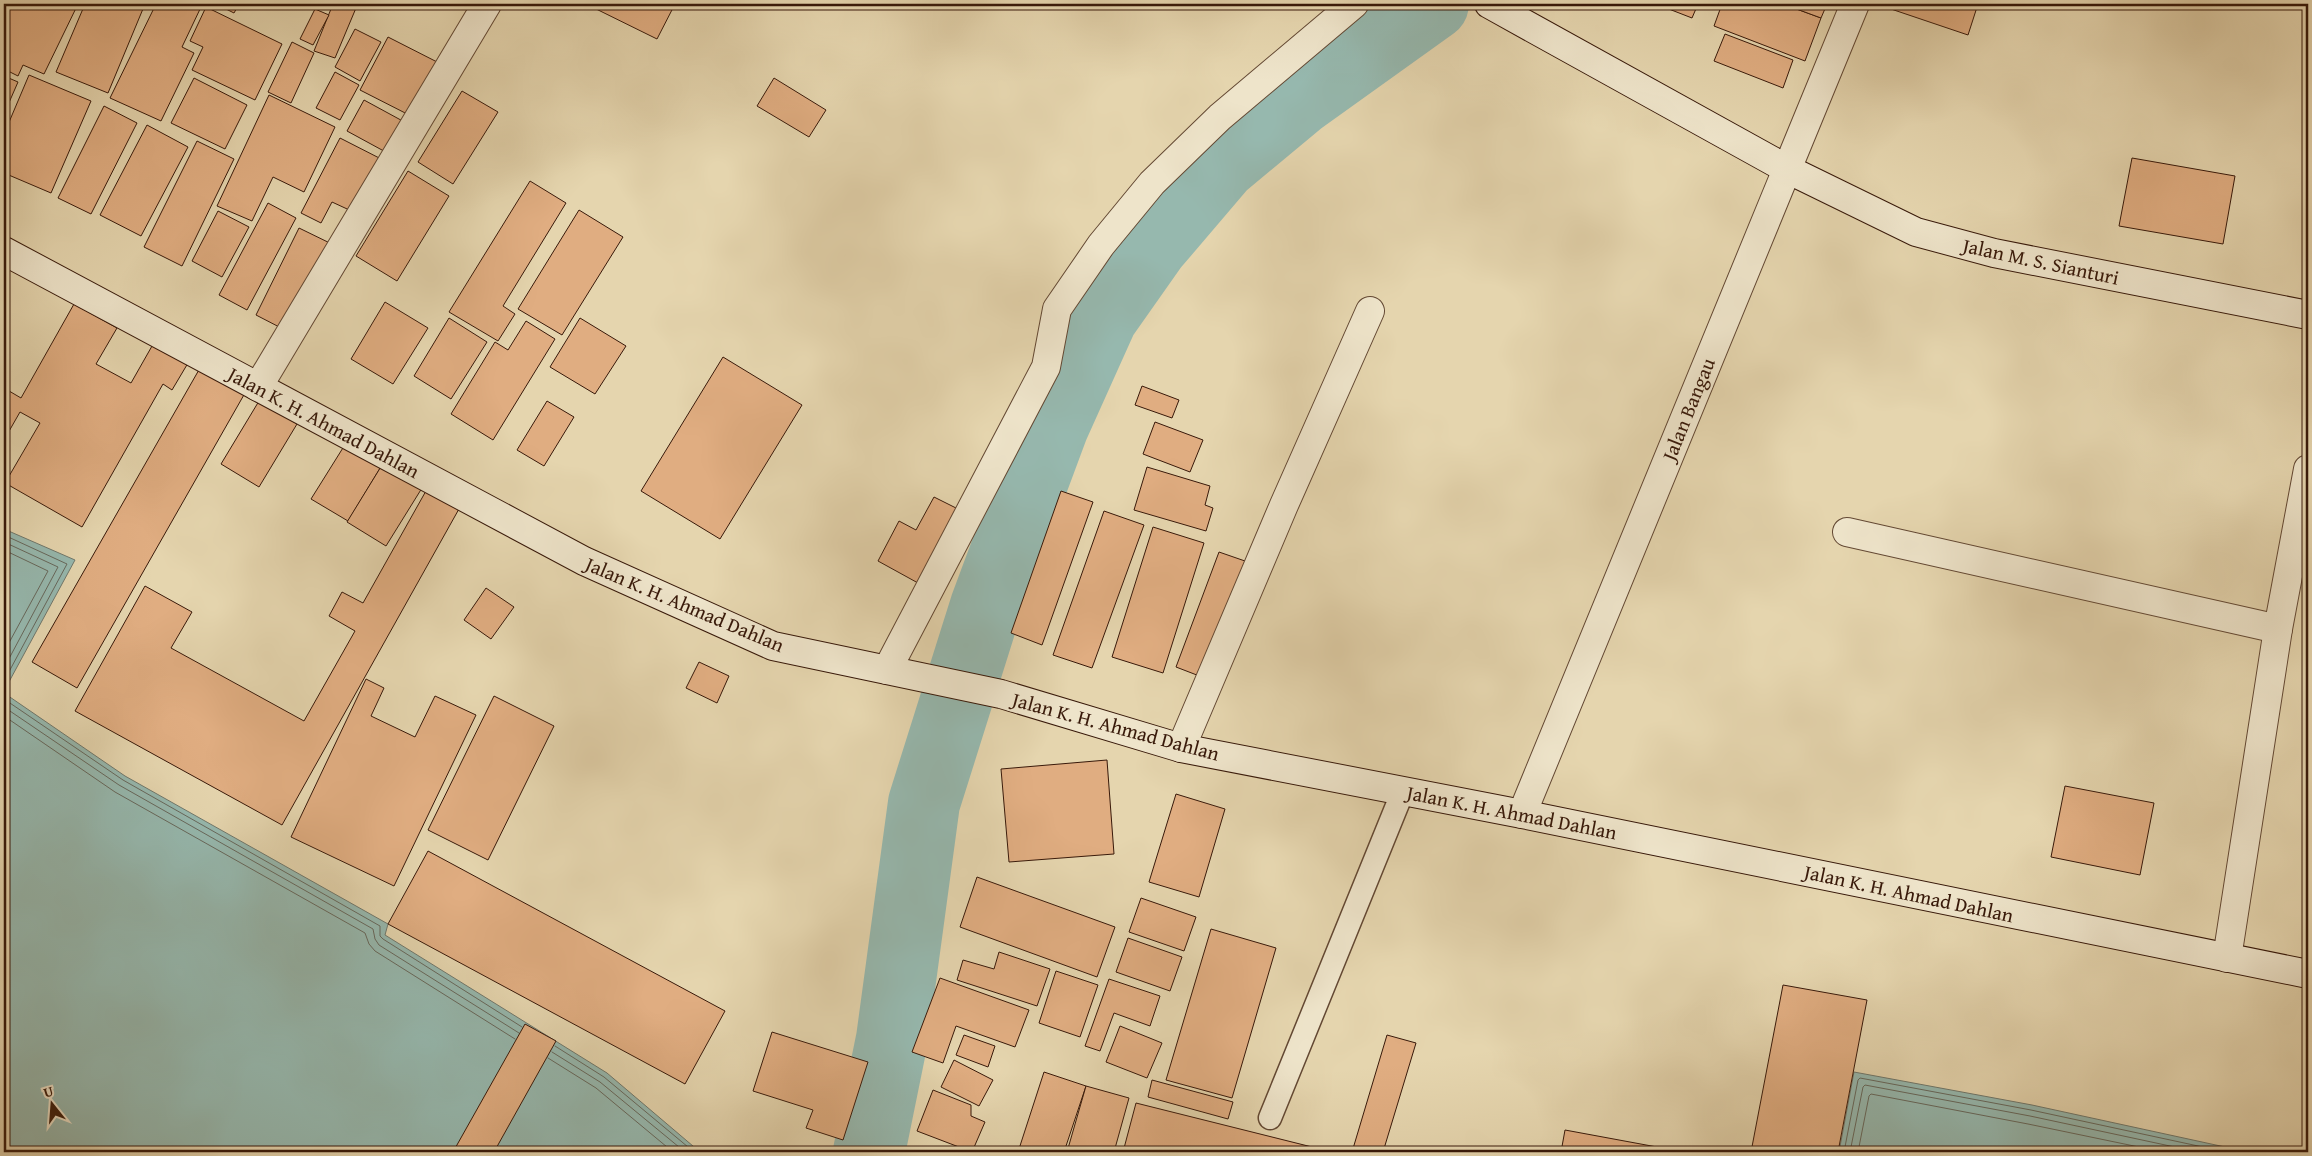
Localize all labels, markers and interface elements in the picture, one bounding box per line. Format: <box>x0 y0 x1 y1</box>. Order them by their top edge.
street label: Jalan M. S. Sianturi <box>1957 230 2122 292</box>
street label: Jalan Bangau <box>1653 353 1722 468</box>
street label: Jalan K. H. Ahmad Dahlan <box>220 358 425 485</box>
street label: Jalan K. H. Ahmad Dahlan <box>578 548 789 659</box>
street label: Jalan K. H. Ahmad Dahlan <box>1006 684 1223 768</box>
street label: Jalan K. H. Ahmad Dahlan <box>1402 777 1620 847</box>
street label: Jalan K. H. Ahmad Dahlan <box>1799 856 2016 929</box>
north arrow <box>28 1078 78 1128</box>
text: U <box>41 1080 56 1103</box>

